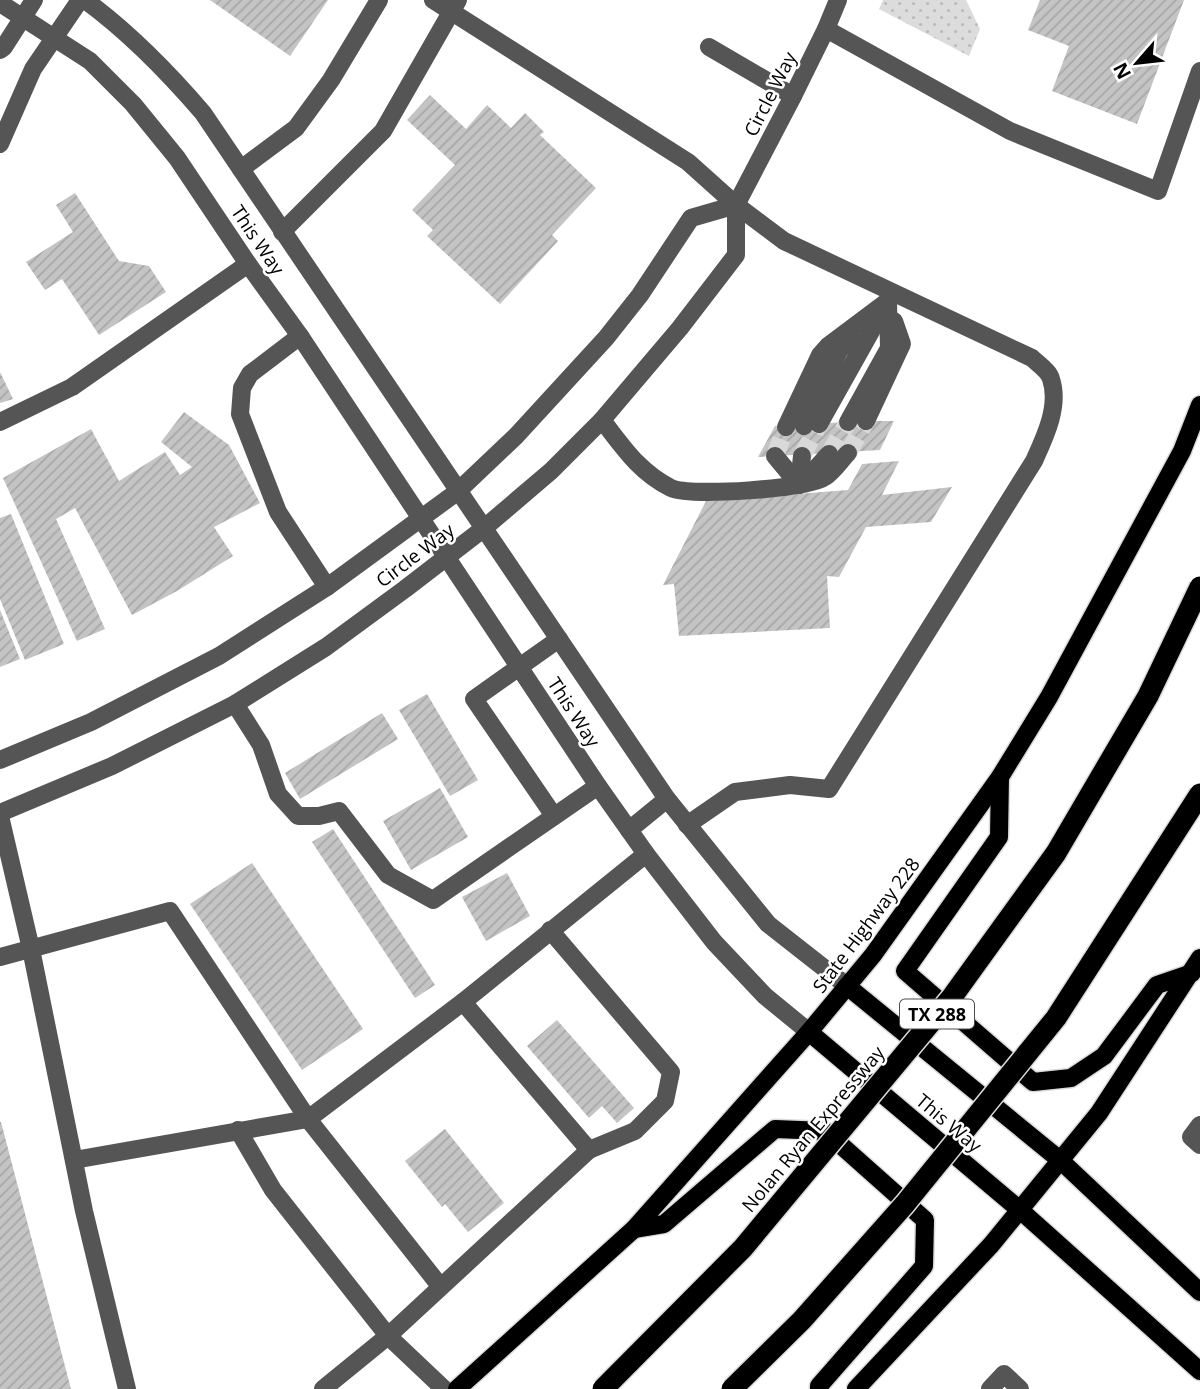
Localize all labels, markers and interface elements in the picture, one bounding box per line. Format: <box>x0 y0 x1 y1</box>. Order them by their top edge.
north arrow <box>1102 28 1172 98</box>
street label: Circle Way <box>738 47 803 141</box>
text: N <box>1107 58 1137 84</box>
street label: This Way <box>225 200 291 280</box>
street label: Circle Way <box>371 517 460 593</box>
street label: This Way <box>542 672 607 752</box>
street label: State Highway 228 <box>806 852 926 998</box>
road number: TX 288 <box>900 1000 974 1028</box>
street label: Nolan Ryan Expressway <box>736 1040 891 1218</box>
street label: This Way <box>911 1088 988 1159</box>

